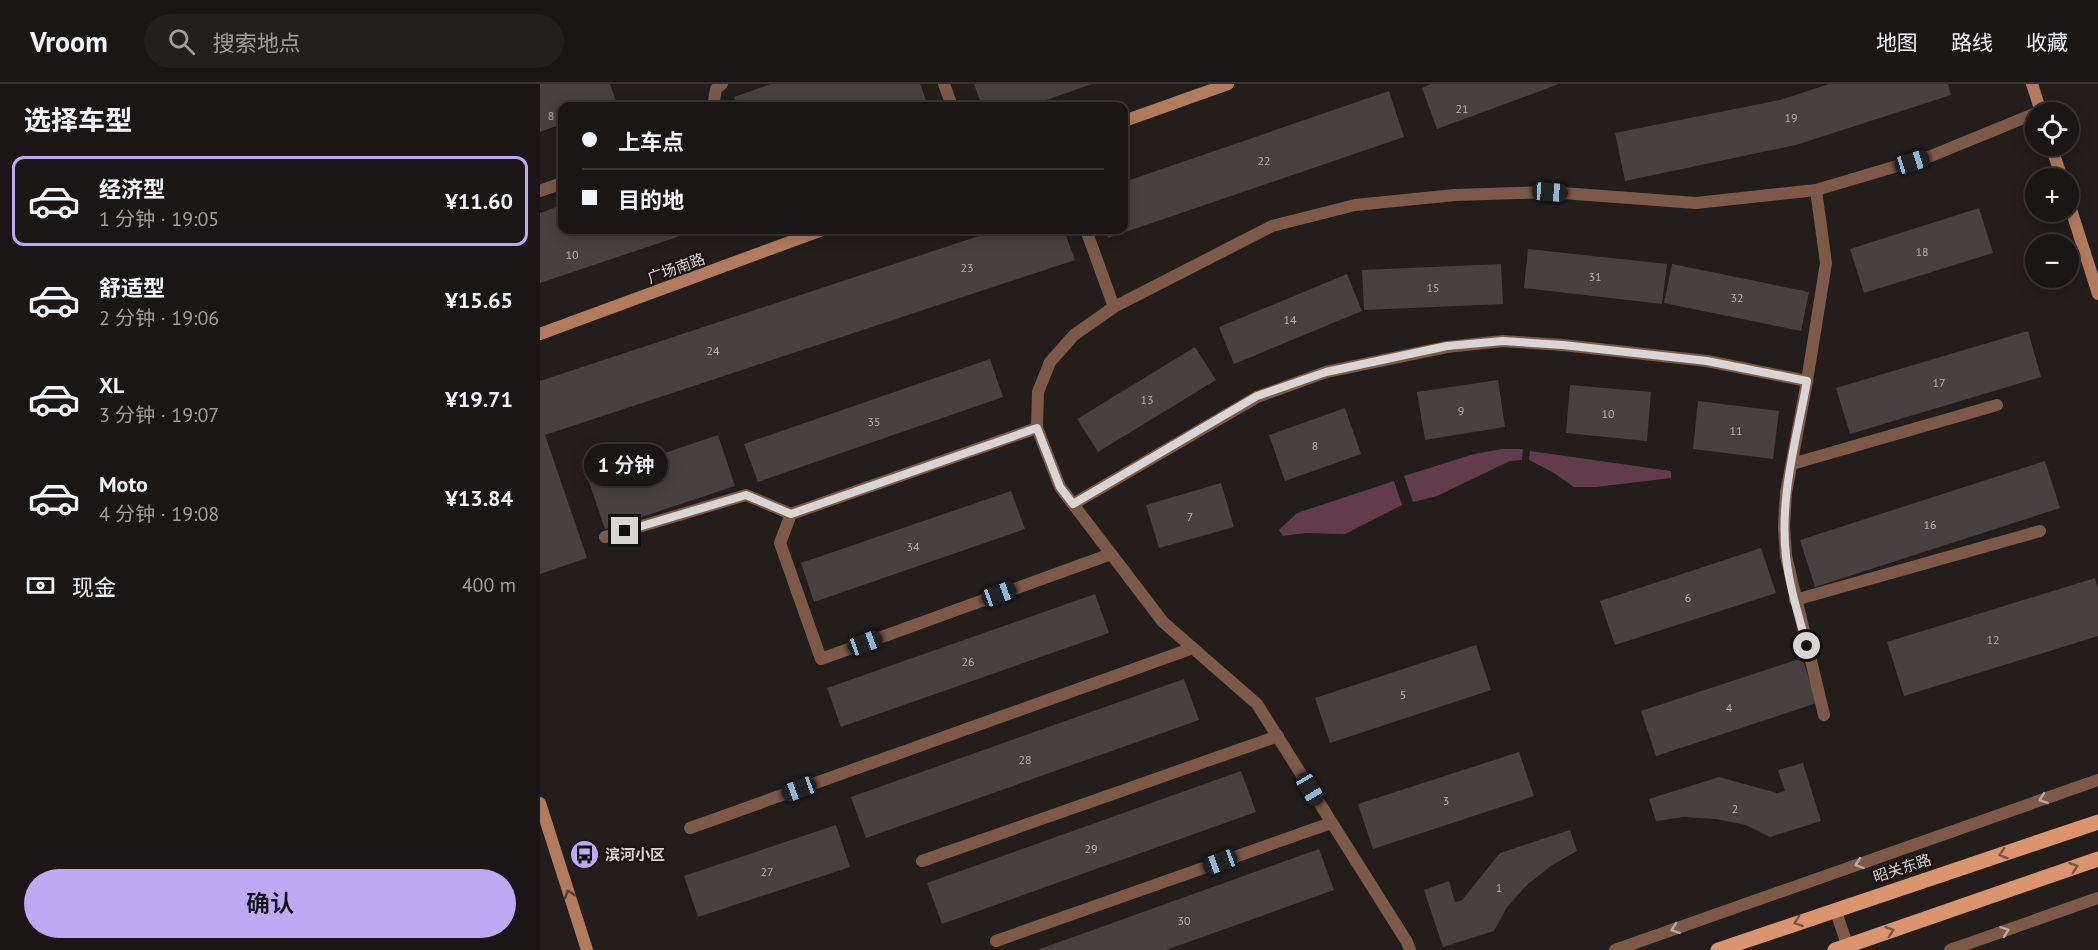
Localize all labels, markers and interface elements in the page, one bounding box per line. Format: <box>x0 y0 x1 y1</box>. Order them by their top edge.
search box <box>144 14 564 68</box>
text: Vroom <box>30 23 108 60</box>
icon: search <box>165 25 198 58</box>
text: 搜索地点 <box>213 29 301 57</box>
text: 地图 <box>1876 29 1918 56</box>
text: 路线 <box>1951 29 1993 56</box>
text: 收藏 <box>2026 29 2068 56</box>
house number: 21 <box>1455 101 1469 116</box>
map controls <box>2025 102 2079 288</box>
button: locate <box>2025 102 2079 156</box>
text: 选择车型 <box>24 103 132 137</box>
house number: 8 <box>548 108 554 123</box>
house number: 19 <box>1784 110 1798 125</box>
text: 上车点 <box>618 128 684 156</box>
car <box>1892 148 1932 176</box>
house number: 22 <box>1257 153 1271 168</box>
button: + <box>2025 168 2079 222</box>
icon: car <box>27 174 81 228</box>
text: 经济型 <box>99 175 165 203</box>
car <box>1531 182 1569 202</box>
text: 目的地 <box>618 186 684 214</box>
text: ¥11.60 <box>445 187 513 215</box>
text: 1 分钟 · 19:05 <box>99 206 219 232</box>
button: − <box>2025 234 2079 288</box>
house number: 18 <box>1915 244 1929 259</box>
house number: 10 <box>565 247 579 262</box>
street label: 广场南路 <box>645 249 707 287</box>
house number: 23 <box>960 260 974 275</box>
house number: 31 <box>1588 269 1602 284</box>
icon: car <box>27 273 81 327</box>
text: 舒适型 <box>99 274 165 302</box>
house number: 15 <box>1426 280 1440 295</box>
text: ¥15.65 <box>445 286 513 314</box>
house number: 32 <box>1730 290 1744 305</box>
text: 2 分钟 · 19:06 <box>99 305 219 331</box>
house number: 14 <box>1283 312 1297 327</box>
house number: 24 <box>706 343 720 358</box>
text: XL <box>99 371 124 399</box>
icon: car <box>27 372 81 426</box>
house number: 17 <box>1932 375 1946 390</box>
text: ¥19.71 <box>445 385 513 413</box>
house number: 13 <box>1140 392 1154 407</box>
text: 3 分钟 · 19:07 <box>99 402 219 428</box>
house number: 9 <box>1458 403 1464 418</box>
house number: 10 <box>1601 406 1615 421</box>
house number: 35 <box>867 414 881 429</box>
house number: 11 <box>1729 423 1743 438</box>
house number: 8 <box>1312 438 1318 453</box>
callout: 1 分钟 <box>583 444 667 486</box>
text: 1 分钟 <box>598 452 654 478</box>
text: Moto <box>99 470 148 498</box>
icon: car <box>27 471 81 525</box>
text: ¥13.84 <box>445 484 513 512</box>
text: 4 分钟 · 19:08 <box>99 501 219 527</box>
house number: 7 <box>1187 509 1193 524</box>
route end <box>611 517 638 544</box>
house number: 16 <box>1923 517 1937 532</box>
house number: 34 <box>906 539 920 554</box>
icon: cash <box>24 569 57 602</box>
text: 400 m <box>462 572 516 598</box>
text: 现金 <box>72 573 116 601</box>
car <box>979 579 1019 609</box>
house number: 6 <box>1685 590 1691 605</box>
car <box>845 628 885 658</box>
route start <box>1793 632 1820 659</box>
house number: 12 <box>1986 632 2000 647</box>
house number: 26 <box>961 654 975 669</box>
house number: 5 <box>1400 687 1406 702</box>
house number: 4 <box>1726 700 1733 715</box>
house number: 28 <box>1018 752 1032 767</box>
car <box>1293 769 1327 809</box>
car <box>779 774 819 804</box>
one-way arrow <box>2038 792 2049 805</box>
house number: 3 <box>1443 793 1449 808</box>
house number: 2 <box>1732 801 1738 816</box>
bus stop icon: 滨河小区 <box>568 838 600 870</box>
house number: 29 <box>1084 841 1098 856</box>
place label: 滨河小区 <box>605 845 665 864</box>
one-way arrow <box>1998 846 2009 859</box>
car <box>1200 847 1240 877</box>
street label: 昭关东路 <box>1871 850 1933 886</box>
one-way arrow <box>1854 856 1865 869</box>
one-way arrow <box>2068 862 2079 875</box>
house number: 27 <box>760 864 774 879</box>
button: 确认 <box>24 869 516 938</box>
house number: 1 <box>1496 880 1502 895</box>
one-way arrow <box>564 889 576 900</box>
house number: 30 <box>1177 913 1191 928</box>
one-way arrow <box>1793 915 1804 928</box>
one-way arrow <box>1670 921 1681 934</box>
one-way arrow <box>1884 925 1895 938</box>
one-way arrow <box>1999 925 2010 938</box>

